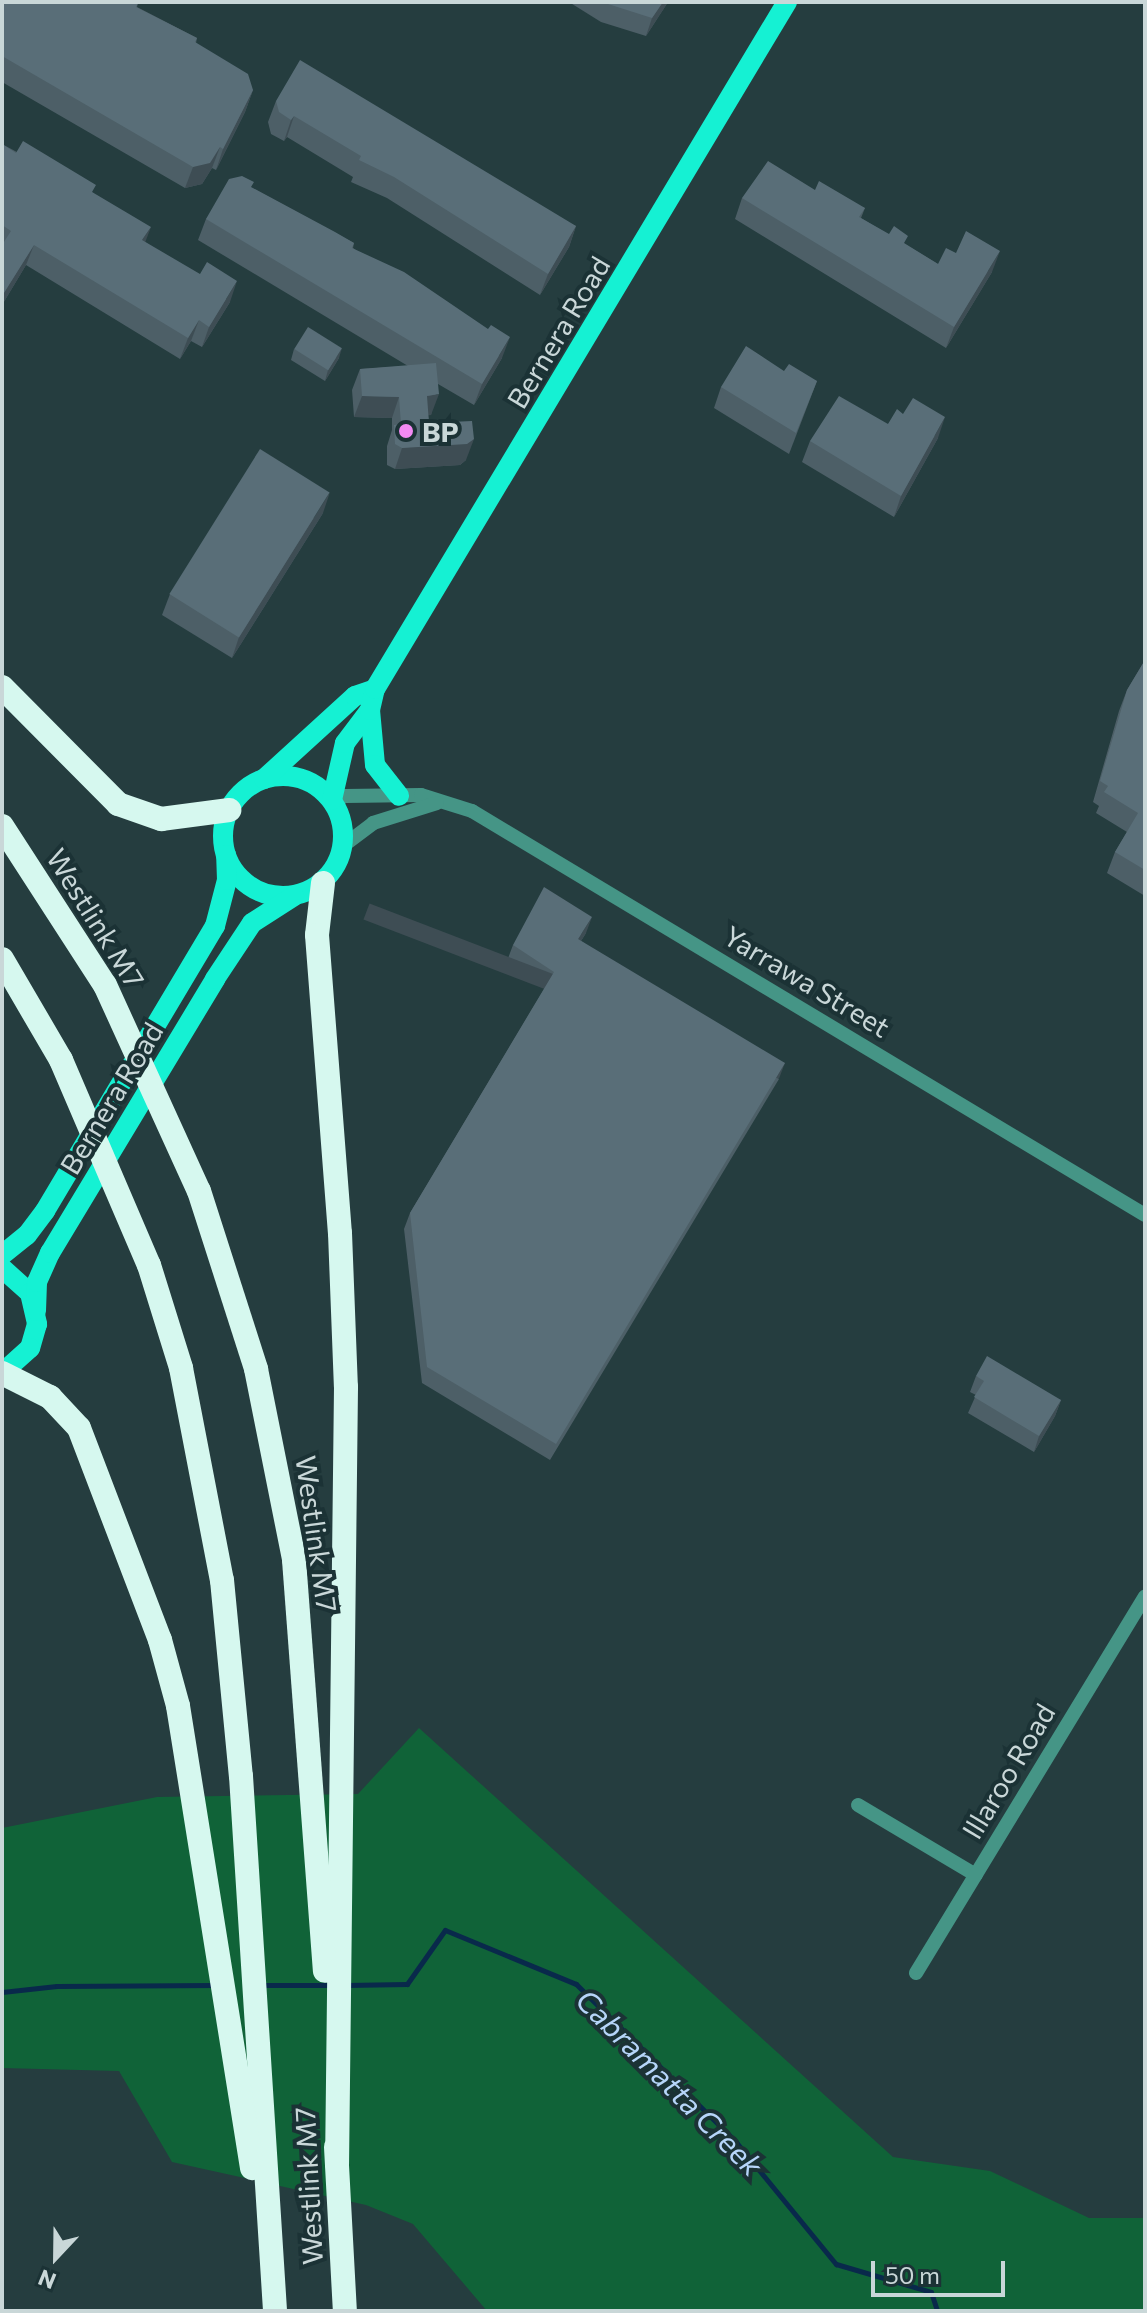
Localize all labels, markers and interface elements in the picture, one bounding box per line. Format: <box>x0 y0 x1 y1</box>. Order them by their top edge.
street label: Bernera Road <box>500 250 616 414</box>
place label: BP <box>422 414 459 448</box>
marker: BP <box>397 422 415 440</box>
street label: Westlink M7 <box>40 842 152 994</box>
street label: Yarrawa Street <box>718 918 896 1044</box>
street label: Bernera Road <box>53 1016 169 1180</box>
street label: Westlink M7 <box>289 1453 345 1615</box>
street label: Illaroo Road <box>955 1697 1061 1845</box>
water label: Cabramatta Creek <box>569 1981 771 2183</box>
street label: Westlink M7 <box>287 2106 329 2266</box>
north arrow <box>16 2217 96 2297</box>
scale bar <box>875 2245 1009 2295</box>
text: 50 m <box>885 2260 940 2289</box>
text: N <box>34 2264 60 2295</box>

